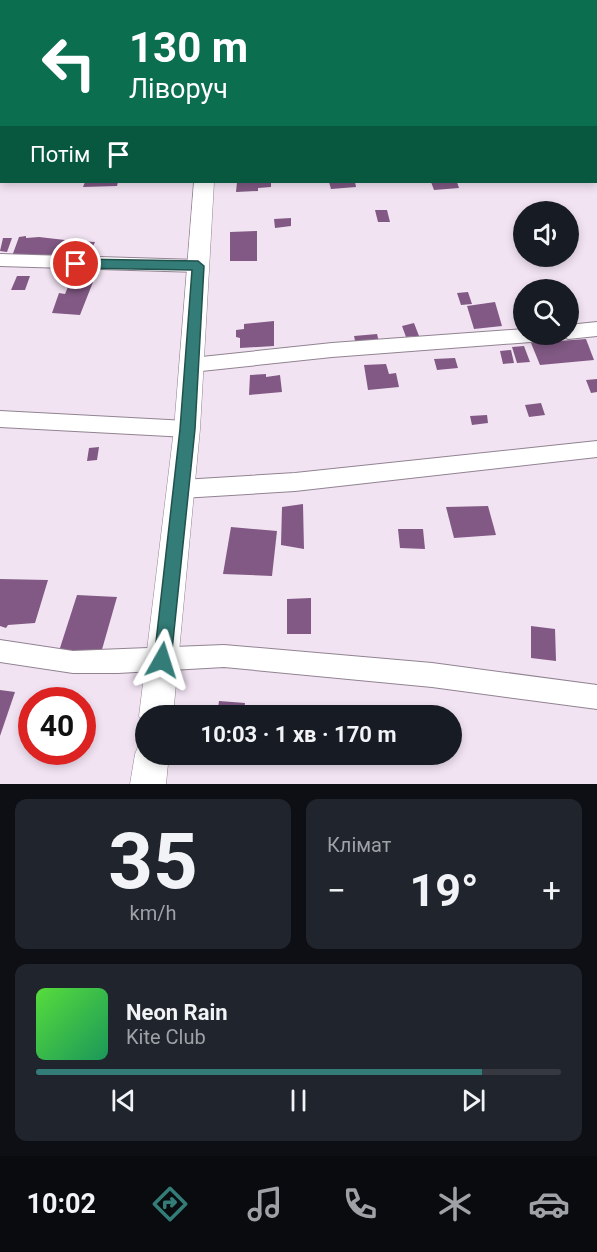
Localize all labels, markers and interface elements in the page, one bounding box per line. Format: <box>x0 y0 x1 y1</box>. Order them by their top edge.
text: 130 m <box>129 23 248 72</box>
icon: left <box>30 24 108 102</box>
text: Ліворуч <box>129 73 228 105</box>
icon: arrive <box>102 138 135 171</box>
text: Потім <box>30 142 90 167</box>
map controls <box>513 201 579 345</box>
button: sound <box>513 201 579 267</box>
pin <box>50 238 101 289</box>
icon: arrive <box>59 247 92 280</box>
button: search <box>513 279 579 345</box>
position arrow <box>130 628 194 692</box>
speed limit sign: 40 <box>18 687 96 765</box>
text: 10:03 · 1 хв · 170 m <box>201 722 396 747</box>
text: 35 <box>108 816 198 907</box>
text: Клімат <box>327 833 391 857</box>
text: 19° <box>409 864 479 917</box>
text: − <box>327 871 346 910</box>
text: + <box>542 871 561 910</box>
text: km/h <box>130 901 176 925</box>
text: Neon Rain <box>126 1000 228 1025</box>
text: Kite Club <box>126 1025 206 1049</box>
icon: previous <box>107 1084 140 1117</box>
icon: pause <box>282 1084 315 1117</box>
icon: next <box>457 1084 490 1117</box>
icon: directions <box>149 1183 191 1225</box>
icon: music <box>244 1183 286 1225</box>
icon: phone <box>339 1183 381 1225</box>
icon: climate <box>434 1183 476 1225</box>
icon: car <box>528 1183 570 1225</box>
text: 10:02 <box>26 1188 96 1220</box>

